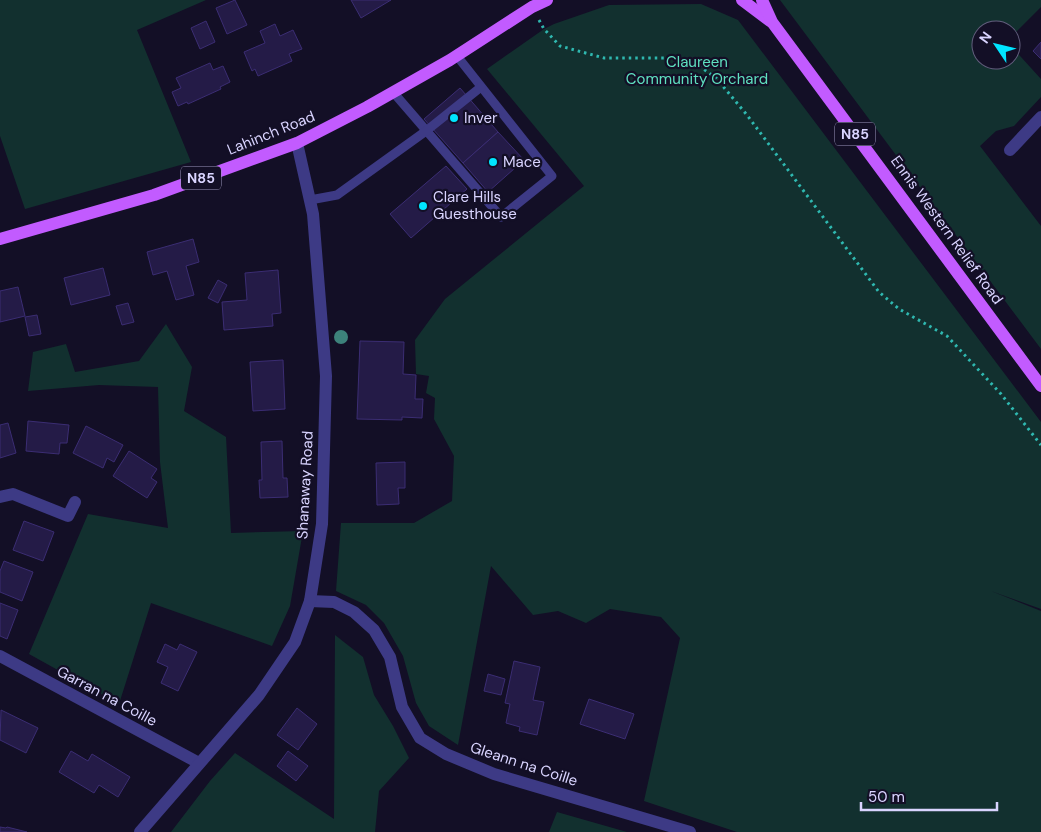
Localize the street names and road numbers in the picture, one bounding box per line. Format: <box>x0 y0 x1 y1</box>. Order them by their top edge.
street label: Lahinch Road <box>224 106 318 160</box>
road number: N85 <box>835 122 875 146</box>
street label: Ennis Western Relief Road <box>886 152 1008 308</box>
road number: N85 <box>181 167 221 190</box>
street label: Shanaway Road <box>292 430 318 540</box>
street label: Garran na Coille <box>53 661 161 731</box>
street label: Gleann na Coille <box>468 737 580 791</box>

